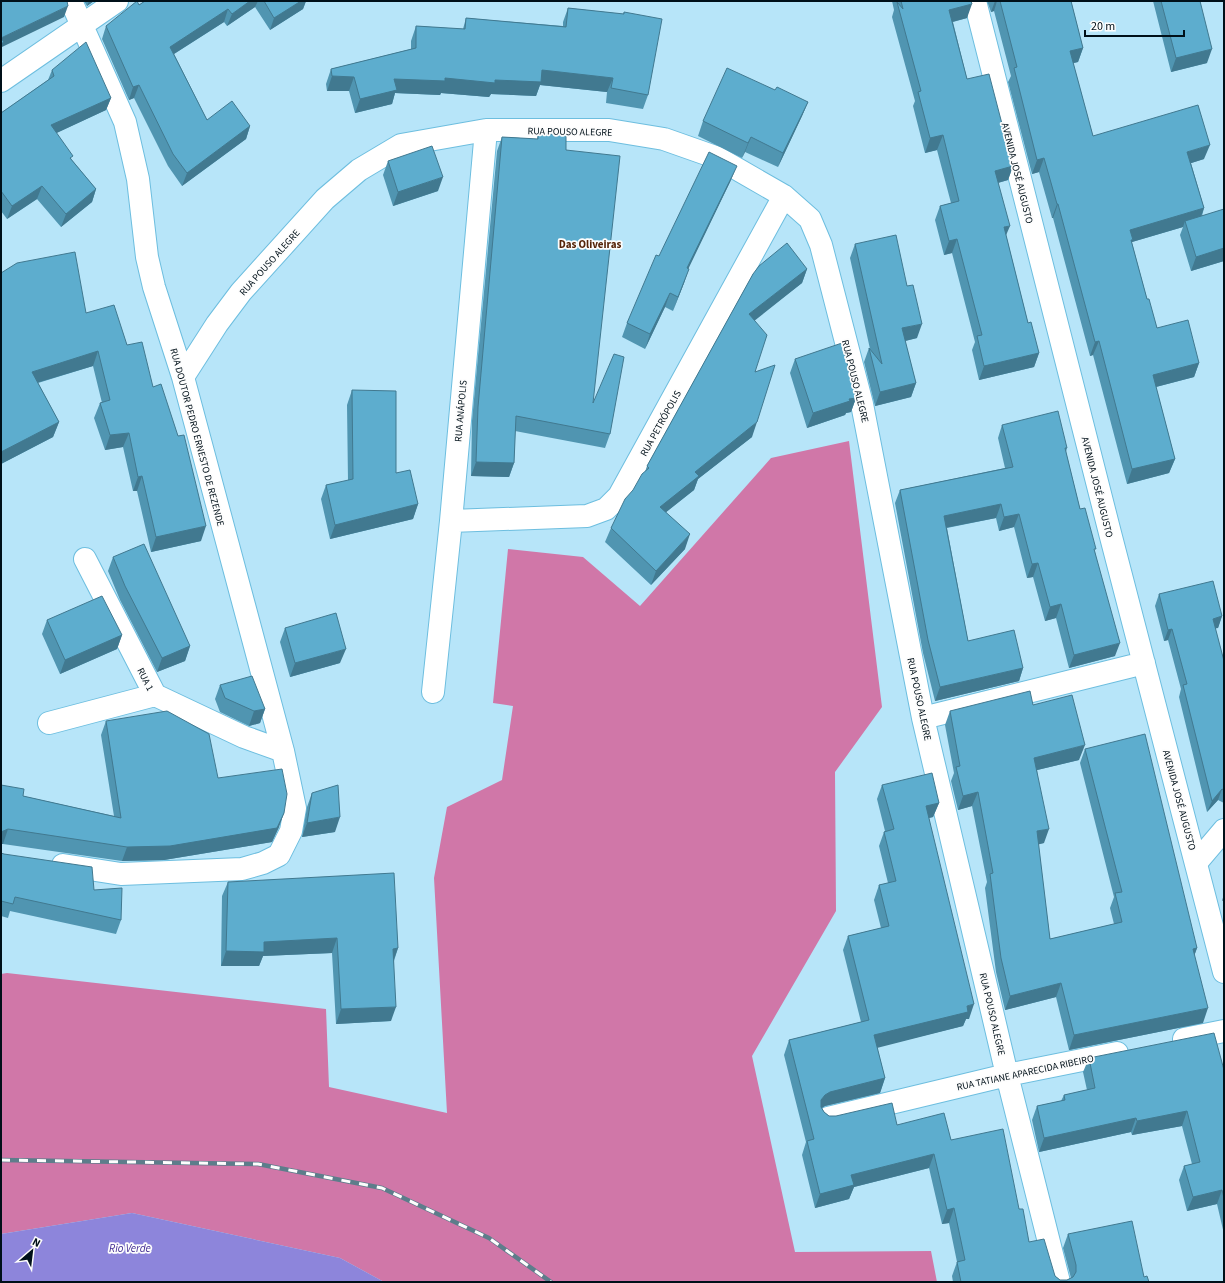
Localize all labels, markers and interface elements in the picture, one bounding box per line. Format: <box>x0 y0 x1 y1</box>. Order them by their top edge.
scale bar <box>1085 12 1184 38</box>
text: 20 m <box>1091 18 1115 35</box>
street label: AVENIDA JOSÉ AUGUSTO <box>998 121 1036 225</box>
street label: RUA POUSO ALEGRE <box>527 124 612 140</box>
street label: RUA POUSO ALEGRE <box>236 227 303 299</box>
district label: Das Oliveiras <box>559 237 621 252</box>
street label: RUA POUSO ALEGRE <box>838 338 872 424</box>
street label: RUA DOUTOR PEDRO ERNESTO DE REZENDE <box>166 347 228 528</box>
street label: RUA ANÁPOLIS <box>451 380 471 443</box>
street label: RUA PETRÓPOLIS <box>637 388 685 459</box>
street label: AVENIDA JOSÉ AUGUSTO <box>1078 435 1116 539</box>
street label: RUA POUSO ALEGRE <box>903 656 935 742</box>
street label: RUA 1 <box>133 665 157 694</box>
street label: AVENIDA JOSÉ AUGUSTO <box>1159 748 1199 852</box>
street label: RUA POUSO ALEGRE <box>976 971 1008 1057</box>
street label: RUA TATIANE APARECIDA RIBEIRO <box>955 1052 1095 1094</box>
north arrow <box>12 1231 52 1271</box>
text: N <box>30 1234 43 1251</box>
water label: Rio Verde <box>109 1241 151 1256</box>

